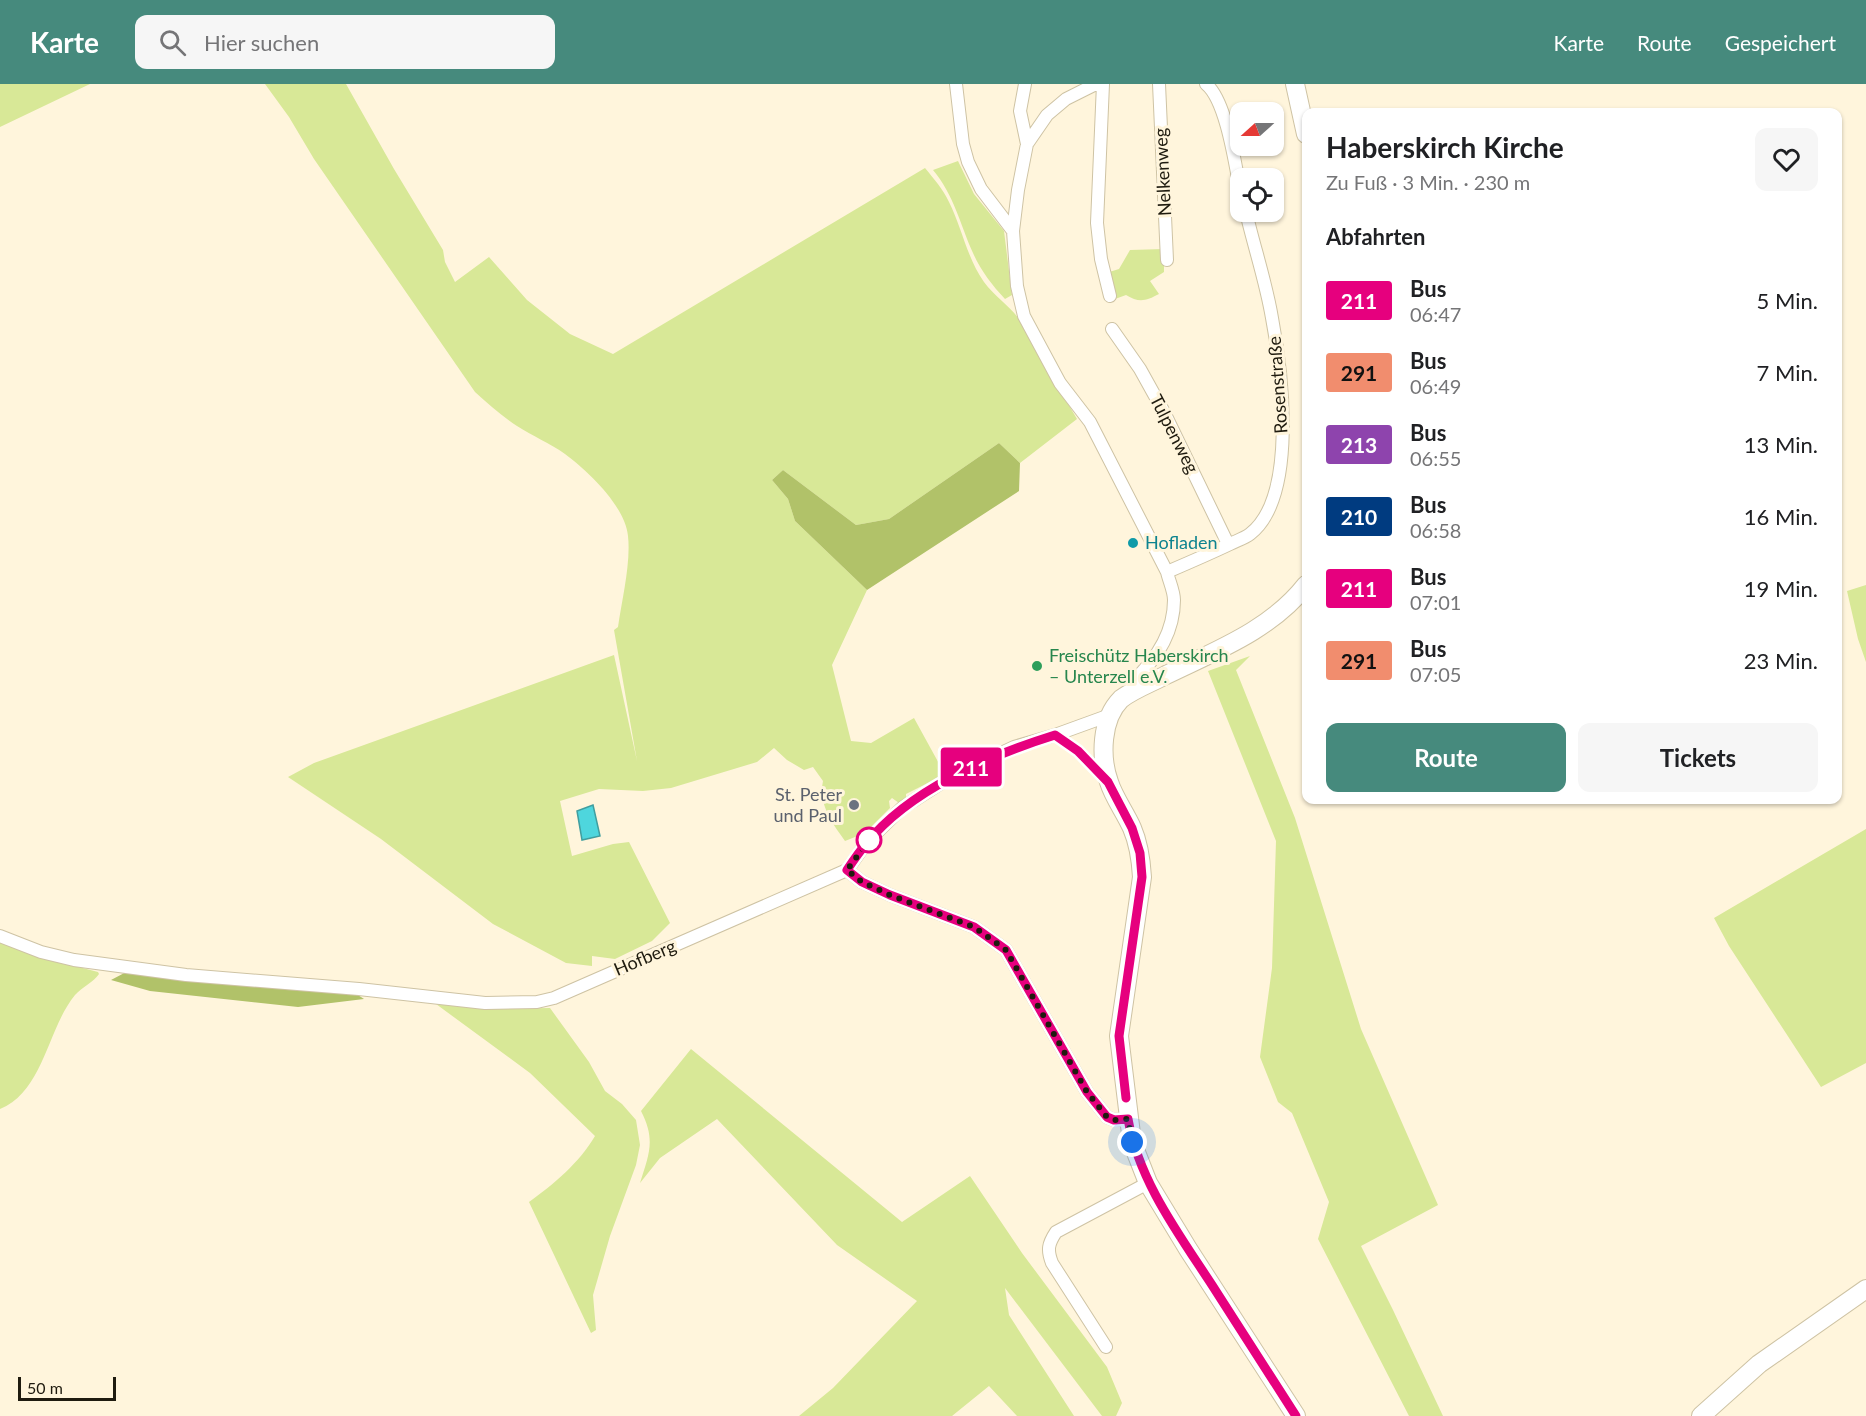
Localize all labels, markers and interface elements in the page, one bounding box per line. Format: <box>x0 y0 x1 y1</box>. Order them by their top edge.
search box <box>135 15 555 69</box>
text: Karte <box>30 25 99 59</box>
icon: search <box>156 26 189 59</box>
text: Hier suchen <box>204 29 319 56</box>
text: Karte <box>1554 30 1604 55</box>
text: Route <box>1637 30 1692 55</box>
text: Gespeichert <box>1725 30 1836 55</box>
north arrow <box>1230 102 1284 156</box>
map controls <box>1230 102 1284 222</box>
street label: Nelkenweg <box>1149 127 1175 217</box>
button: heart <box>1755 128 1818 191</box>
text: Haberskirch Kirche <box>1326 130 1564 164</box>
button: locate <box>1230 168 1284 222</box>
text: Zu Fuß · 3 Min. · 230 m <box>1326 170 1530 194</box>
text: Abfahrten <box>1326 223 1425 250</box>
text: Bus <box>1410 275 1446 302</box>
text: 5 Min. <box>1757 287 1818 314</box>
text: 211 <box>1341 288 1377 313</box>
text: 06:47 <box>1410 302 1461 326</box>
street label: Rosenstraße <box>1263 336 1291 435</box>
text: Bus <box>1410 347 1446 374</box>
text: 7 Min. <box>1757 359 1818 386</box>
text: 291 <box>1341 360 1377 385</box>
text: 06:49 <box>1410 374 1461 398</box>
street label: Tulpenweg <box>1146 390 1204 477</box>
text: Bus <box>1410 419 1446 446</box>
text: 13 Min. <box>1744 431 1818 458</box>
text: 213 <box>1341 432 1377 457</box>
text: 06:55 <box>1410 446 1461 470</box>
text: Bus <box>1410 491 1446 518</box>
text: 16 Min. <box>1744 503 1818 530</box>
text: 210 <box>1341 504 1377 529</box>
text: 06:58 <box>1410 518 1461 542</box>
place label: Hofladen <box>1145 531 1218 553</box>
marker: Hofladen <box>1126 536 1140 550</box>
text: Bus <box>1410 563 1446 590</box>
text: 19 Min. <box>1744 575 1818 602</box>
text: 211 <box>1341 576 1377 601</box>
text: 07:01 <box>1410 590 1461 614</box>
text: Bus <box>1410 635 1446 662</box>
place label: Freischütz Haberskirch – Unterzell e.V. <box>1049 644 1229 687</box>
text: 23 Min. <box>1744 647 1818 674</box>
text: 291 <box>1341 648 1377 673</box>
marker: Freischütz Haberskirch – Unterzell e.V. <box>1030 659 1044 673</box>
text: 07:05 <box>1410 662 1461 686</box>
button: Route <box>1326 723 1566 792</box>
button: Tickets <box>1578 723 1818 792</box>
line badge: 211 <box>936 748 1006 786</box>
text: 211 <box>953 755 989 780</box>
place label: St. Peter und Paul <box>773 783 842 826</box>
marker: St. Peter und Paul <box>847 798 861 812</box>
unlabelled marker <box>856 827 882 853</box>
street label: Hofberg <box>610 934 679 980</box>
your location <box>1117 1127 1147 1157</box>
scale bar <box>18 1374 116 1402</box>
text: 50 m <box>27 1378 63 1397</box>

